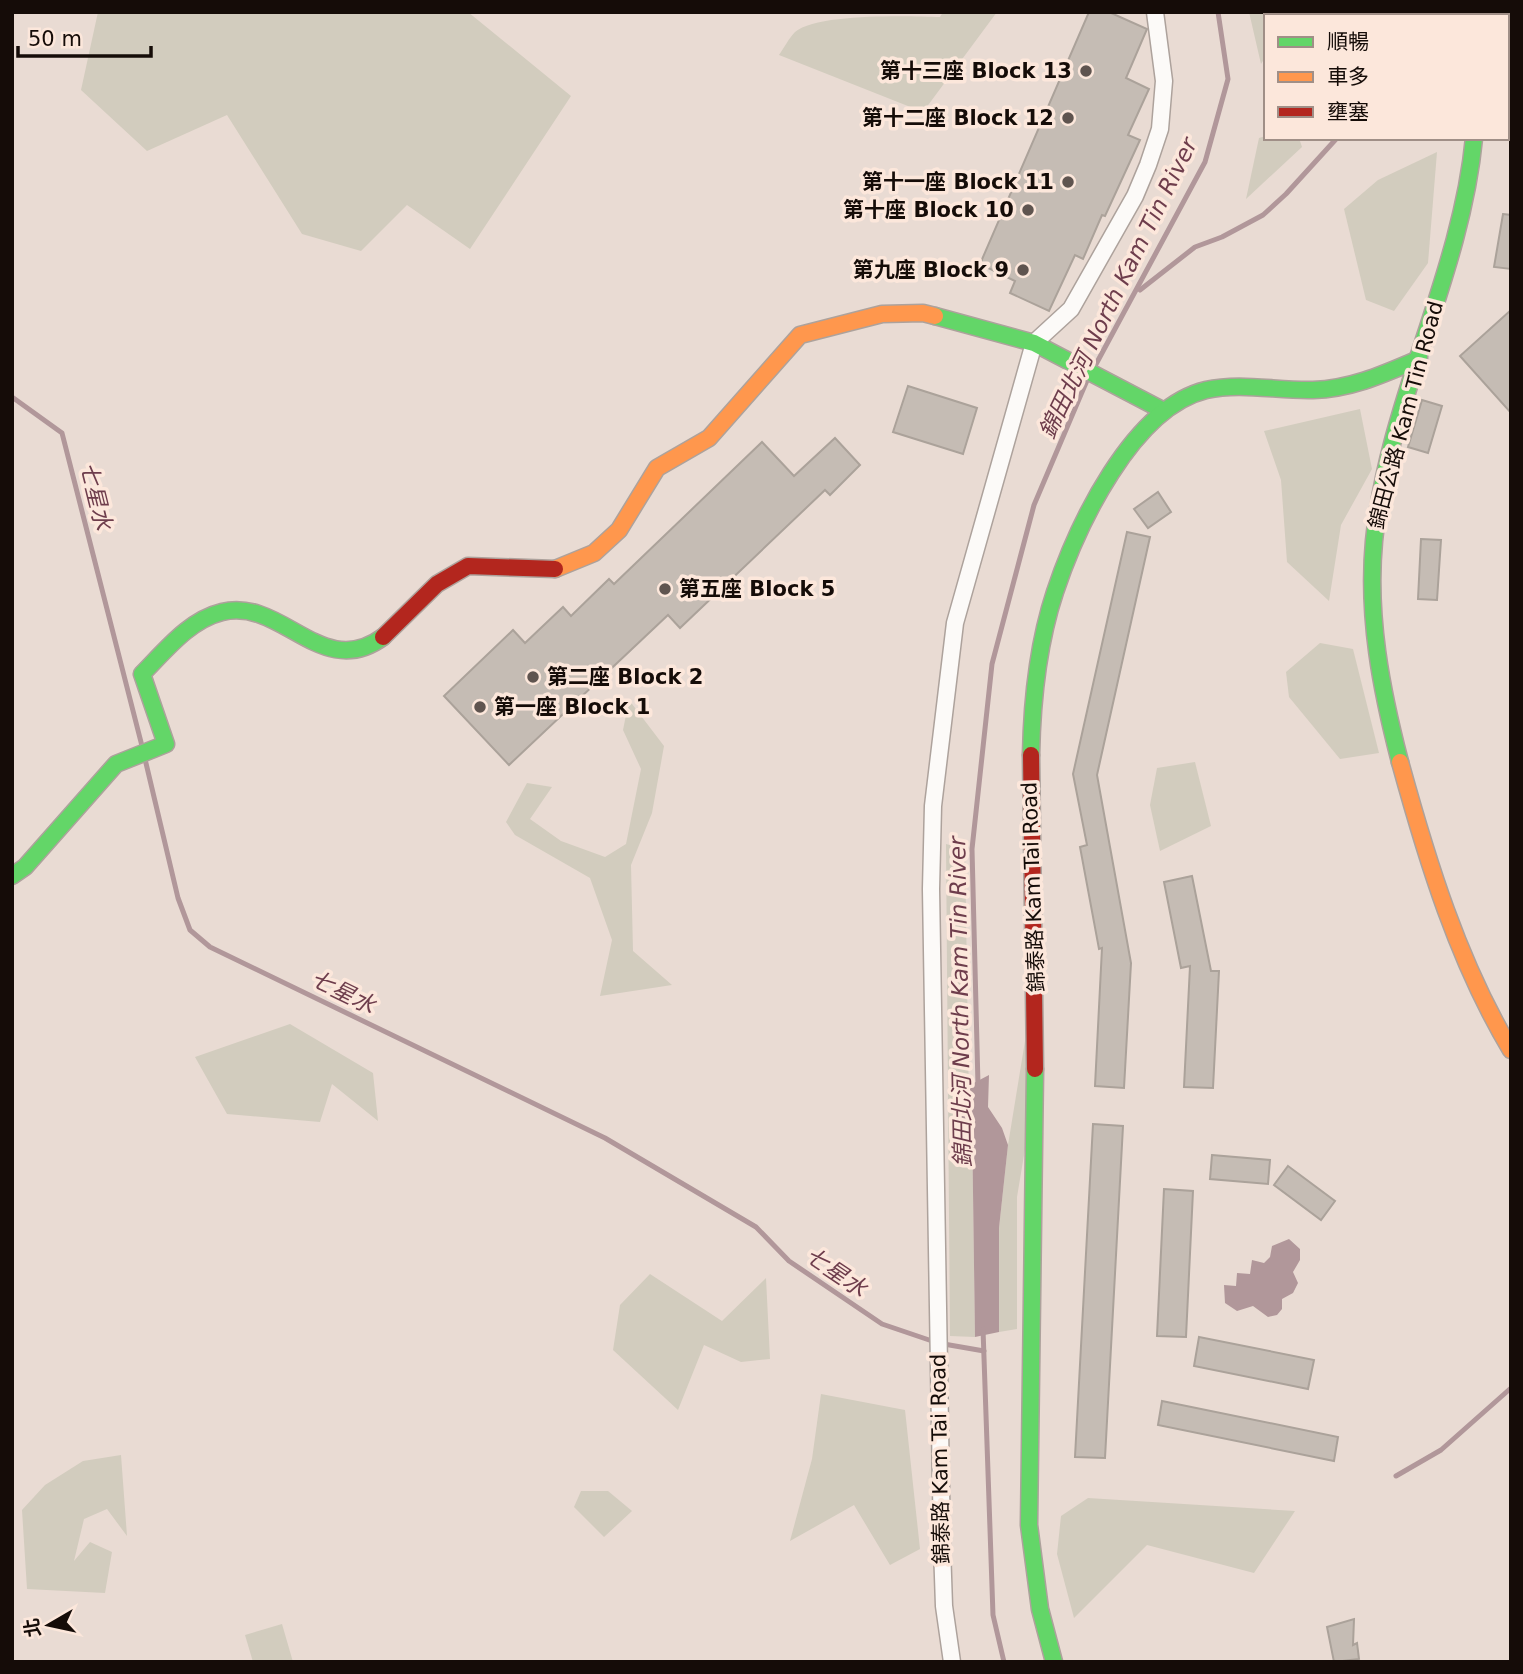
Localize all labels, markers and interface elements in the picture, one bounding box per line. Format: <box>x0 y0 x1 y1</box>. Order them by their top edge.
scale bar <box>18 14 150 58</box>
legend <box>1264 14 1509 140</box>
text: 50 m <box>28 27 82 51</box>
text: 順暢 <box>1327 30 1369 54</box>
place label: 第十三座 Block 13 <box>880 59 1072 83</box>
marker: 第十三座 Block 13 <box>1078 63 1094 79</box>
text: 車多 <box>1327 65 1369 89</box>
text: 壅塞 <box>1327 100 1369 124</box>
place label: 第十二座 Block 12 <box>862 106 1054 130</box>
marker: 第十二座 Block 12 <box>1060 110 1076 126</box>
water label: 錦田北河 North Kam Tin River <box>1034 132 1203 442</box>
place label: 第十一座 Block 11 <box>862 170 1054 194</box>
marker: 第十一座 Block 11 <box>1060 174 1076 190</box>
place label: 第十座 Block 10 <box>843 198 1014 222</box>
marker: 第十座 Block 10 <box>1020 202 1036 218</box>
place label: 第九座 Block 9 <box>853 258 1009 282</box>
marker: 第九座 Block 9 <box>1015 262 1031 278</box>
street label: 錦田公路 Kam Tin Road <box>1364 299 1448 531</box>
water label: 七星水 <box>75 459 117 534</box>
place label: 第五座 Block 5 <box>679 577 835 601</box>
marker: 第五座 Block 5 <box>657 581 673 597</box>
place label: 第二座 Block 2 <box>547 665 703 689</box>
marker: 第二座 Block 2 <box>525 669 541 685</box>
place label: 第一座 Block 1 <box>494 695 650 719</box>
marker: 第一座 Block 1 <box>472 699 488 715</box>
street label: 錦泰路 Kam Tai Road <box>1017 781 1049 993</box>
water label: 錦田北河 North Kam Tin River <box>944 835 976 1168</box>
water label: 七星水 <box>306 965 381 1019</box>
water label: 七星水 <box>800 1242 873 1303</box>
street label: 錦泰路 Kam Tai Road <box>926 1354 954 1564</box>
north arrow <box>14 1590 84 1660</box>
text: 北 <box>20 1617 45 1639</box>

